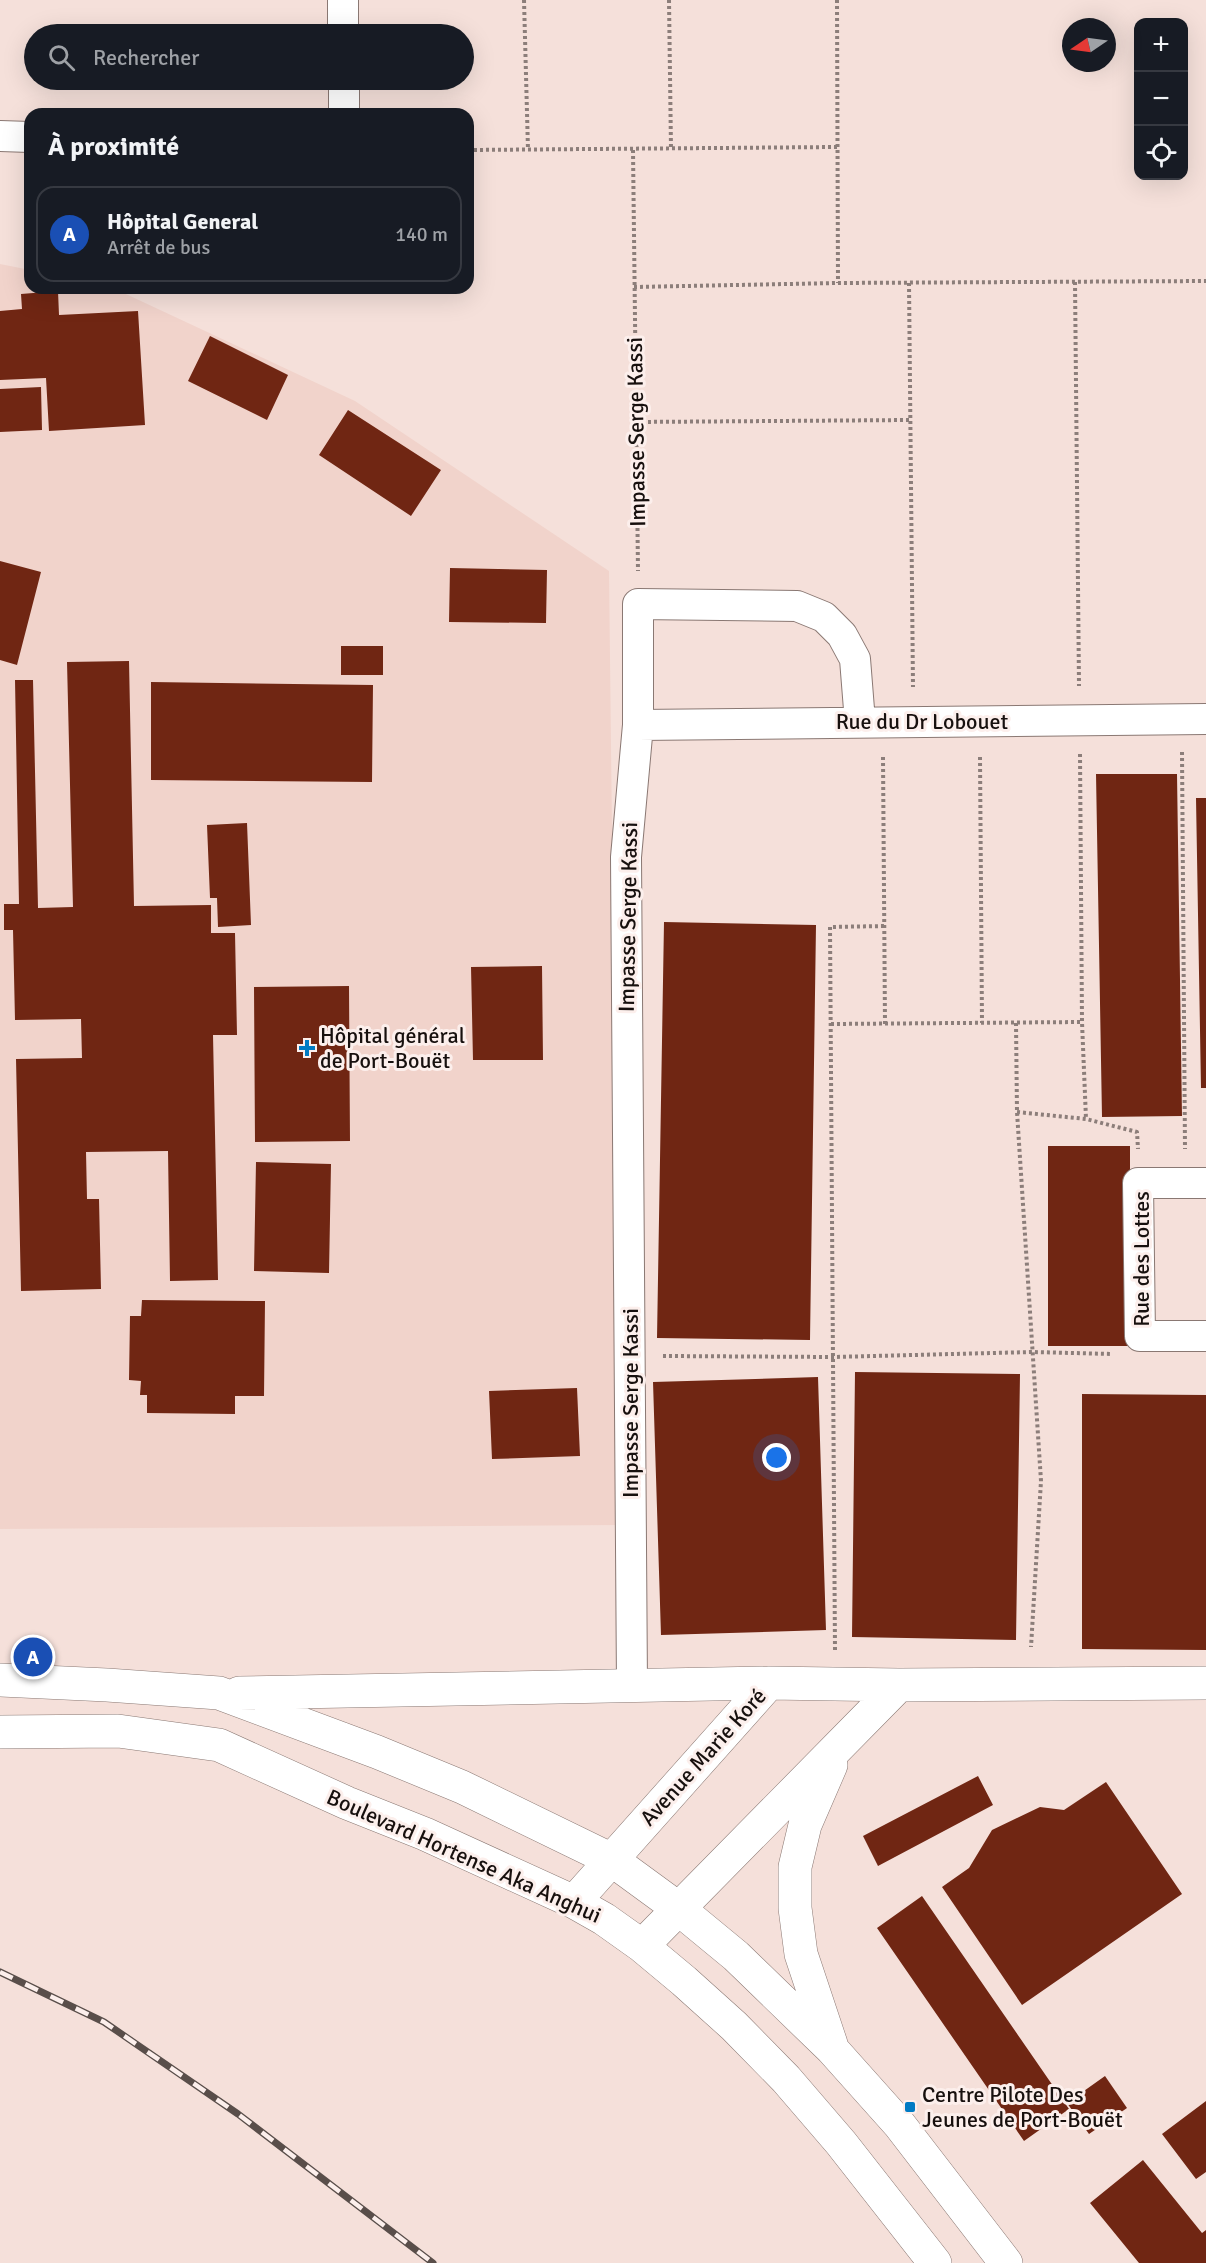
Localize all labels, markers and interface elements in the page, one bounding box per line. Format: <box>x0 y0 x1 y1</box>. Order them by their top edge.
north arrow <box>1062 18 1116 72</box>
map controls <box>1134 18 1188 180</box>
button: + <box>1134 18 1188 72</box>
search box <box>24 24 474 90</box>
icon: search <box>45 41 78 74</box>
text: Rechercher <box>93 44 199 71</box>
button: − <box>1134 72 1188 126</box>
button: locate <box>1134 126 1188 180</box>
text: À proximité <box>48 131 179 163</box>
text: Hôpital General <box>107 208 258 235</box>
text: A <box>63 222 76 247</box>
text: 140 m <box>395 222 448 247</box>
text: Arrêt de bus <box>107 235 210 260</box>
street label: Impasse Serge Kassi <box>621 337 651 527</box>
street label: Rue du Dr Lobouet <box>836 708 1008 735</box>
street label: Impasse Serge Kassi <box>613 822 643 1012</box>
place label: Hôpital général de Port-Bouët <box>320 1022 465 1074</box>
marker: Hôpital général de Port-Bouët <box>298 1039 316 1057</box>
street label: Rue des Lottes <box>1128 1191 1155 1327</box>
street label: Impasse Serge Kassi <box>617 1308 644 1498</box>
your location <box>762 1443 791 1472</box>
pin: A <box>14 1634 52 1680</box>
street label: Avenue Marie Koré <box>634 1683 772 1831</box>
street label: Boulevard Hortense Aka Anghui <box>323 1783 605 1929</box>
place label: Centre Pilote Des Jeunes de Port-Bouët <box>922 2081 1123 2133</box>
marker: Centre Pilote Des Jeunes de Port-Bouët <box>903 2100 917 2114</box>

